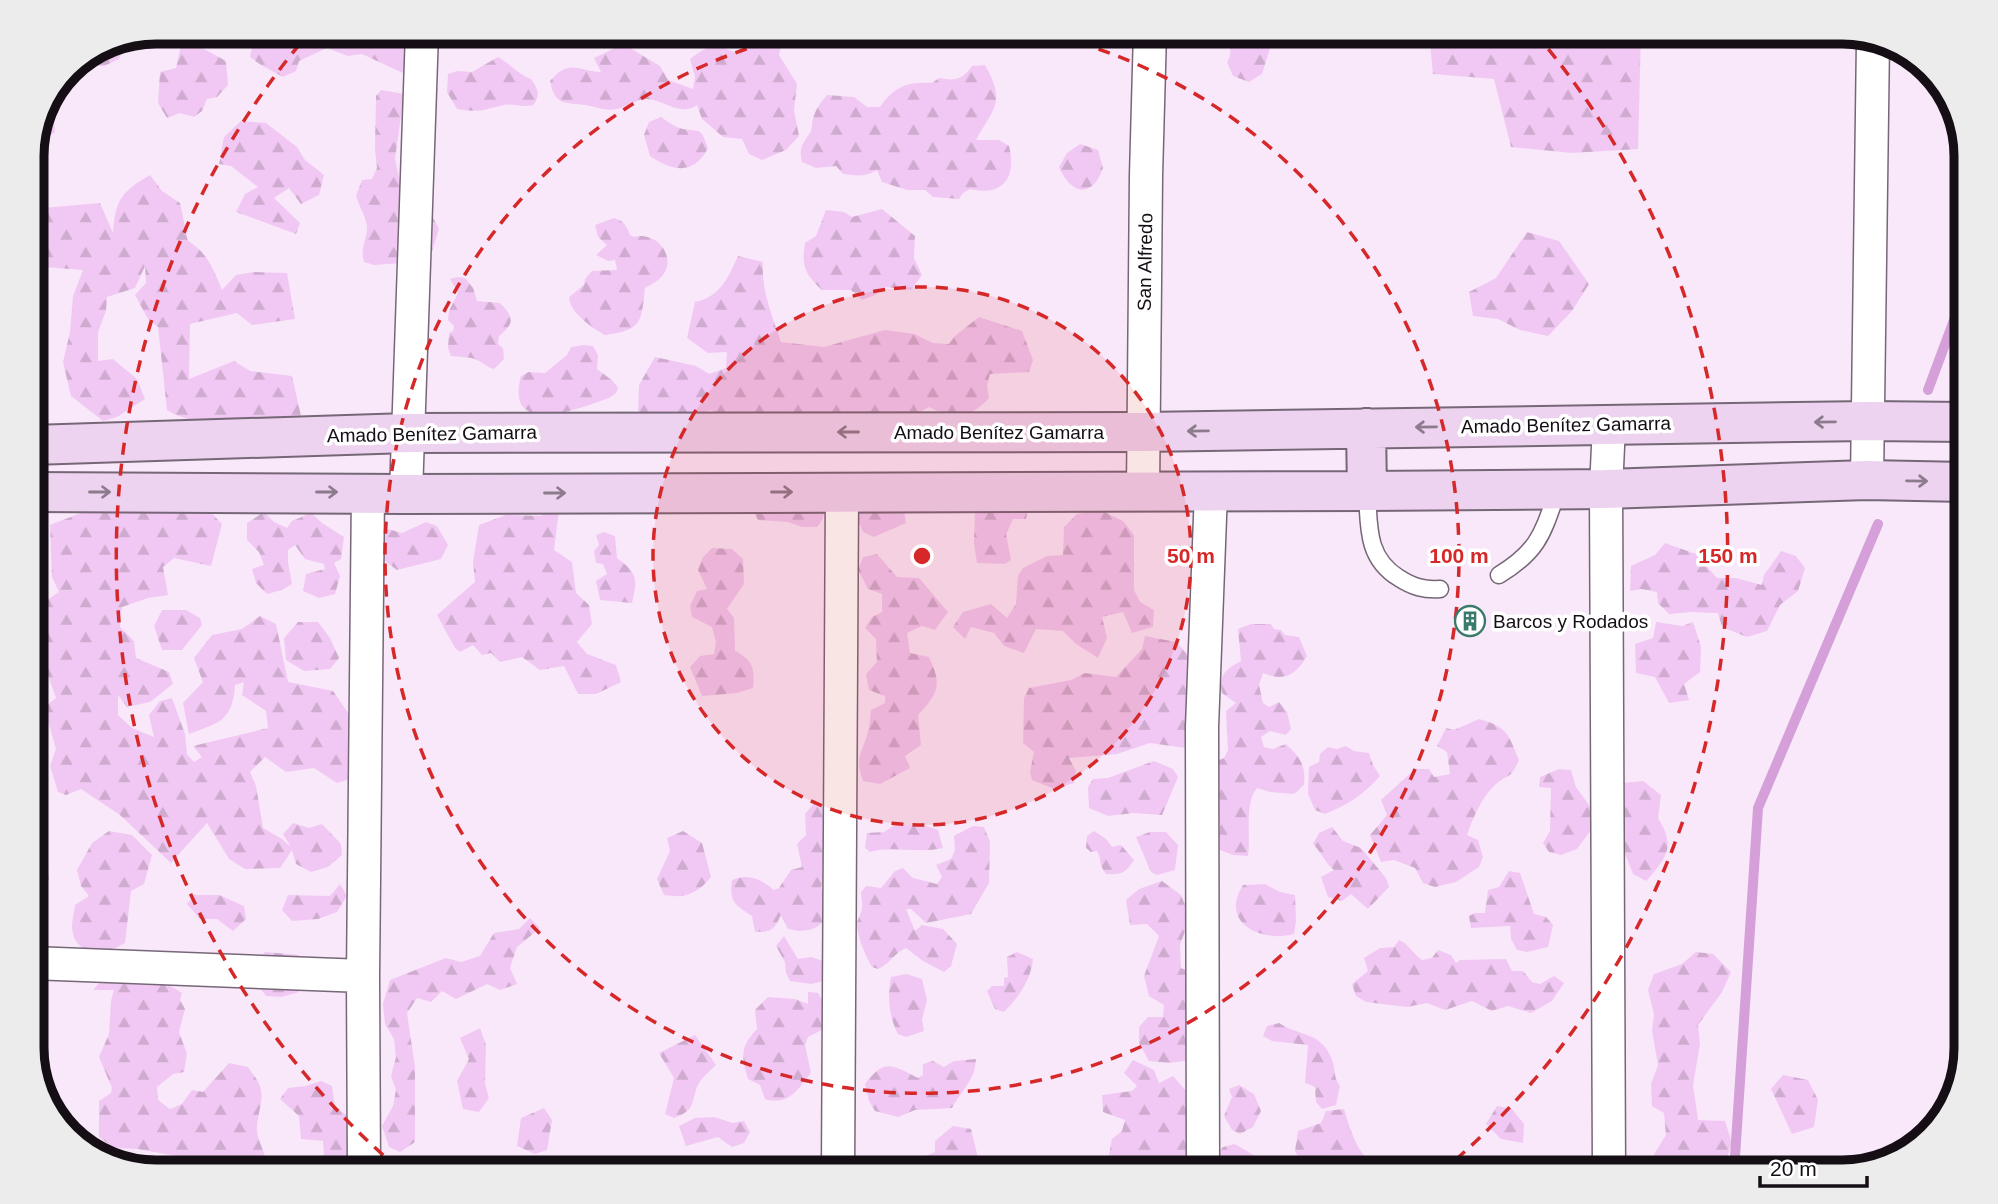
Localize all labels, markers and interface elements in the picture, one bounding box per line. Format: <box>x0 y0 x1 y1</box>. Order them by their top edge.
street label: San Alfredo <box>1134 213 1156 311</box>
street label: Amado Benítez Gamarra <box>1461 413 1672 437</box>
one-way arrow <box>1813 415 1836 429</box>
one-way arrow <box>1414 421 1437 434</box>
street label: Amado Benítez Gamarra <box>327 422 538 446</box>
street label: Amado Benítez Gamarra <box>894 422 1105 443</box>
one-way arrow <box>1187 424 1210 438</box>
one-way arrow <box>837 425 860 439</box>
one-way arrow <box>1905 474 1928 488</box>
one-way arrow <box>88 485 111 499</box>
one-way arrow <box>316 485 339 499</box>
one-way arrow <box>771 485 794 499</box>
one-way arrow <box>543 486 566 500</box>
centre of rings <box>910 544 934 568</box>
text: 50 m <box>1167 544 1215 567</box>
text: 100 m <box>1429 544 1489 567</box>
text: 150 m <box>1698 544 1758 567</box>
building icon: Barcos y Rodados <box>1453 604 1487 638</box>
place label: Barcos y Rodados <box>1493 611 1648 632</box>
scale bar <box>1760 1144 1867 1188</box>
text: 20 m <box>1770 1157 1817 1180</box>

